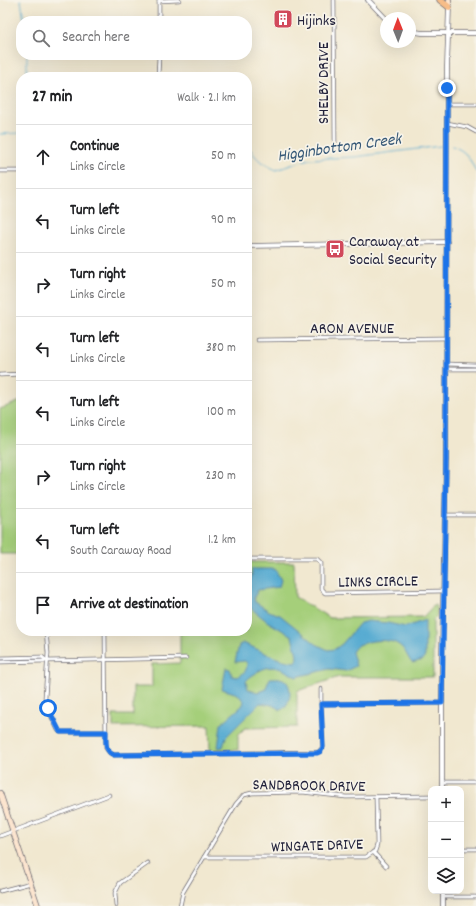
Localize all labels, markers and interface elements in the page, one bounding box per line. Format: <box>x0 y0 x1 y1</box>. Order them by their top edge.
building icon: Hijinks <box>272 8 294 30</box>
place label: Hijinks <box>297 10 336 33</box>
north arrow <box>380 12 416 48</box>
search box <box>16 16 252 60</box>
icon: search <box>30 27 52 49</box>
text: Search here <box>62 27 130 49</box>
street label: SHELBY DRIVE <box>313 41 336 124</box>
route end <box>438 79 456 97</box>
text: 27 min <box>32 86 72 110</box>
text: Walk · 2.1 km <box>177 89 236 108</box>
water label: Higginbottom Creek <box>276 128 405 170</box>
text: Continue <box>70 136 119 158</box>
icon: ahead <box>32 146 54 168</box>
text: 50 m <box>211 147 236 166</box>
text: Links Circle <box>70 158 125 177</box>
text: Turn left <box>70 200 119 222</box>
icon: left <box>32 210 54 232</box>
text: 90 m <box>211 211 236 230</box>
text: Links Circle <box>70 222 125 241</box>
place label: Caraway at Social Security <box>349 231 437 272</box>
bus stop icon: Caraway at Social Security <box>324 238 346 260</box>
text: Turn right <box>70 264 126 286</box>
icon: right <box>32 274 54 296</box>
text: 50 m <box>211 275 236 294</box>
text: Links Circle <box>70 286 125 305</box>
street label: ARON AVENUE <box>310 318 395 341</box>
text: Turn left <box>70 328 119 350</box>
icon: left <box>32 338 54 360</box>
text: 380 m <box>206 339 236 358</box>
text: Links Circle <box>70 350 125 369</box>
text: Turn left <box>70 392 119 414</box>
icon: left <box>32 402 54 424</box>
text: 100 m <box>207 403 236 422</box>
text: Links Circle <box>70 414 125 433</box>
text: Turn right <box>70 456 126 478</box>
icon: right <box>32 466 54 488</box>
text: 230 m <box>206 467 236 486</box>
text: Links Circle <box>70 478 125 497</box>
text: Turn left <box>70 520 119 542</box>
icon: left <box>32 530 54 552</box>
text: 1.2 km <box>208 531 236 550</box>
text: South Caraway Road <box>70 542 171 561</box>
street label: LINKS CIRCLE <box>338 570 419 595</box>
icon: arrive <box>32 594 54 616</box>
text: Arrive at destination <box>70 594 188 616</box>
route start <box>39 699 57 717</box>
street label: SANDBROOK DRIVE <box>252 774 366 799</box>
map controls <box>428 786 464 894</box>
button: + <box>428 786 464 822</box>
button: − <box>428 822 464 858</box>
street label: WINGATE DRIVE <box>271 833 364 860</box>
button: layers <box>428 858 464 894</box>

